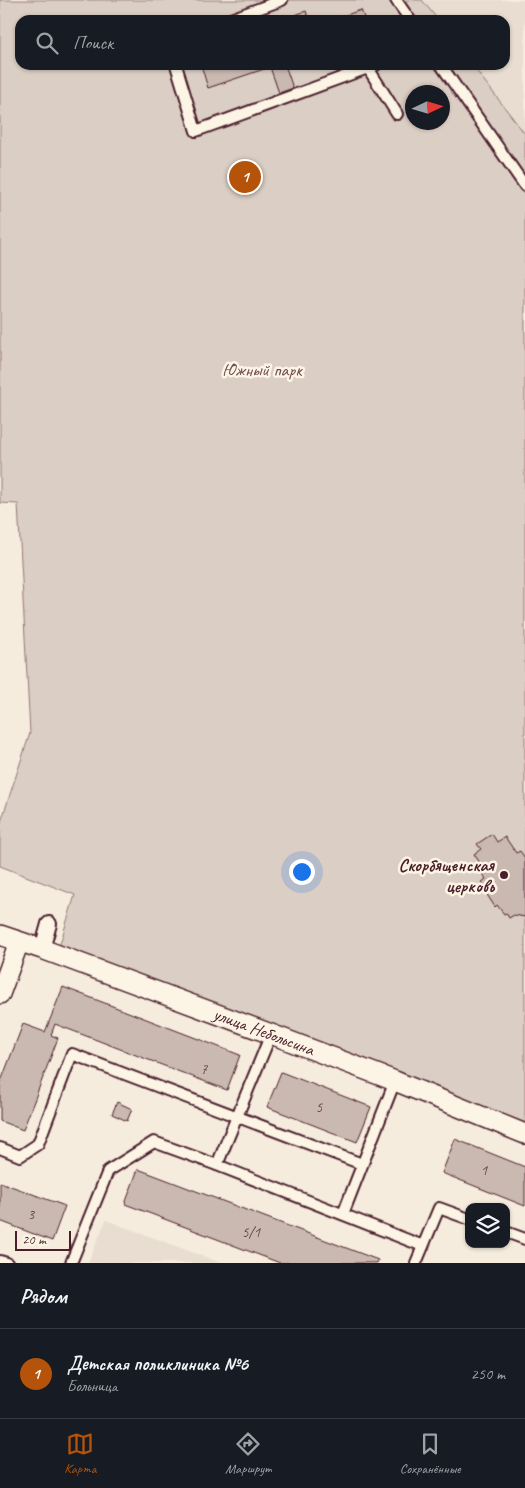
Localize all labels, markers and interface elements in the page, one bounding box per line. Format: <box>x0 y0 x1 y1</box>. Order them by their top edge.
search box <box>15 15 510 70</box>
icon: search <box>33 29 61 57</box>
text: Поиск <box>73 31 113 55</box>
north arrow <box>405 85 450 130</box>
pin: 1 <box>229 158 261 196</box>
park label: Южный парк <box>222 359 303 381</box>
place label: Скорбященская церковь <box>398 854 496 897</box>
your location <box>289 859 315 885</box>
marker: Скорбященская церковь <box>498 869 510 881</box>
street label: улица Небольсина <box>210 1002 318 1061</box>
house number: 7 <box>201 1060 209 1079</box>
house number: 5 <box>316 1098 324 1117</box>
house number: 1 <box>481 1161 489 1180</box>
map controls <box>465 1203 510 1248</box>
button: layers <box>465 1203 510 1248</box>
house number: 3 <box>28 1205 36 1224</box>
house number: 5/1 <box>242 1223 261 1242</box>
scale bar <box>15 1228 71 1251</box>
text: 20 m <box>22 1231 46 1248</box>
text: Рядом <box>20 1283 67 1309</box>
text: Детская поликлиника №6 <box>67 1352 248 1376</box>
text: 1 <box>32 1364 40 1384</box>
text: 250 m <box>471 1364 505 1384</box>
text: Больница <box>67 1376 117 1396</box>
tab: Карта <box>64 1430 96 1477</box>
tab: Маршрут <box>225 1430 271 1477</box>
tab: Сохранённые <box>400 1430 461 1477</box>

